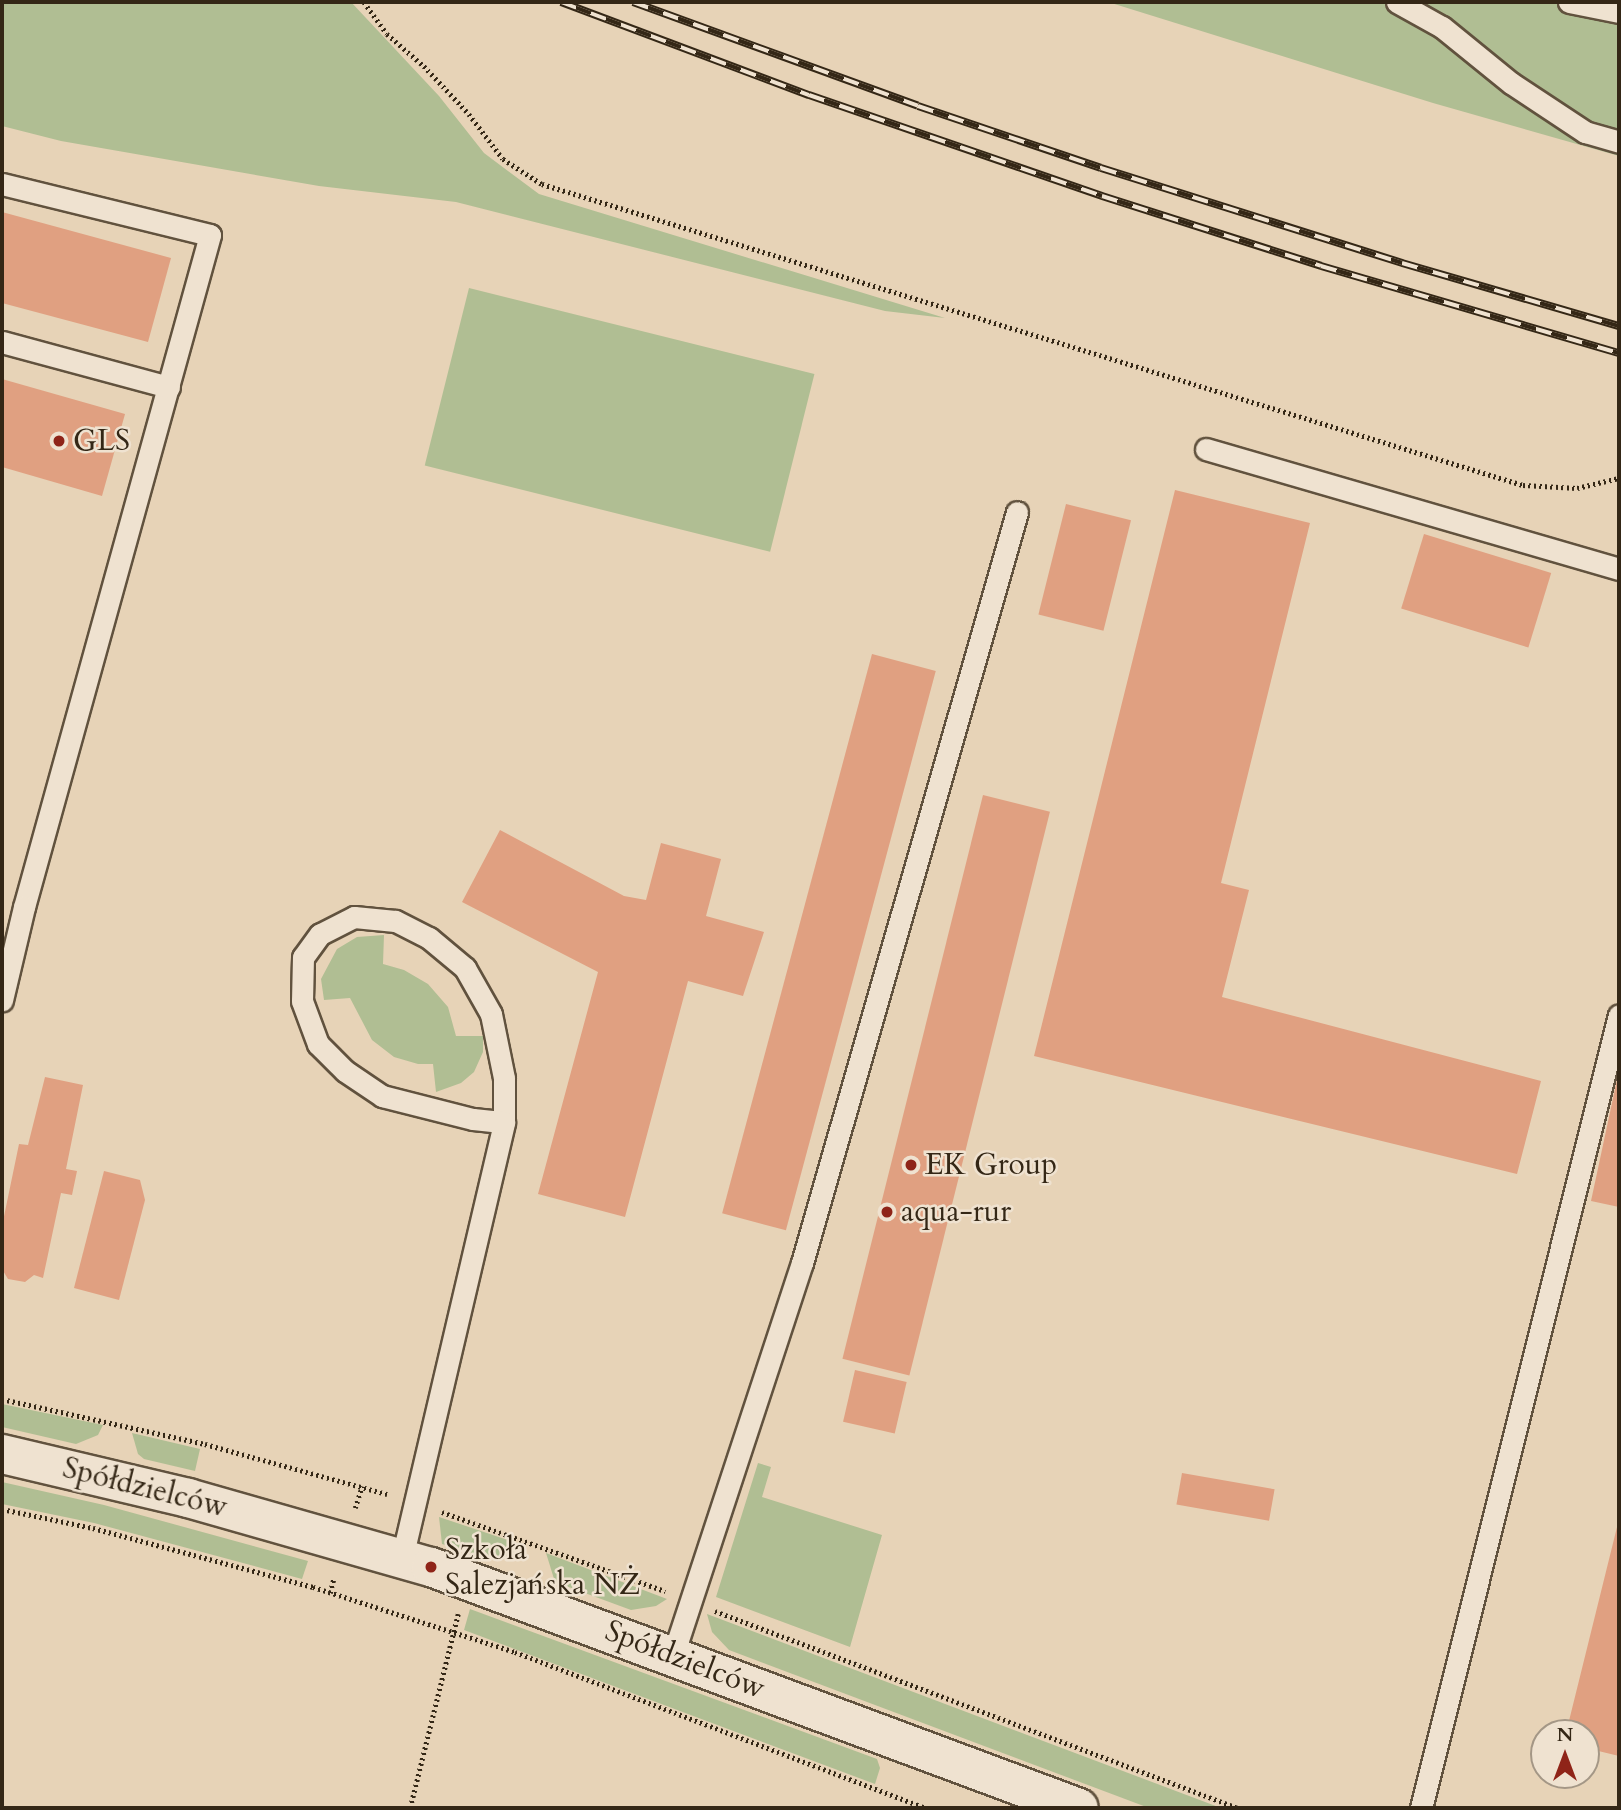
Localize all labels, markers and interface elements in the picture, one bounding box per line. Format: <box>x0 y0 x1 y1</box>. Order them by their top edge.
place label: GLS <box>73 423 130 459</box>
marker: GLS <box>51 433 67 449</box>
place label: EK Group <box>925 1147 1057 1183</box>
marker: EK Group <box>903 1157 919 1173</box>
place label: aqua-rur <box>901 1194 1011 1230</box>
marker: aqua-rur <box>879 1204 895 1220</box>
street label: Spółdzielców <box>59 1450 231 1526</box>
place label: Szkoła Salezjańska NŻ <box>445 1532 640 1602</box>
marker: Szkoła Salezjańska NŻ <box>423 1559 439 1575</box>
street label: Spółdzielców <box>600 1613 770 1707</box>
north arrow <box>1530 1719 1600 1789</box>
text: N <box>1557 1722 1573 1748</box>

